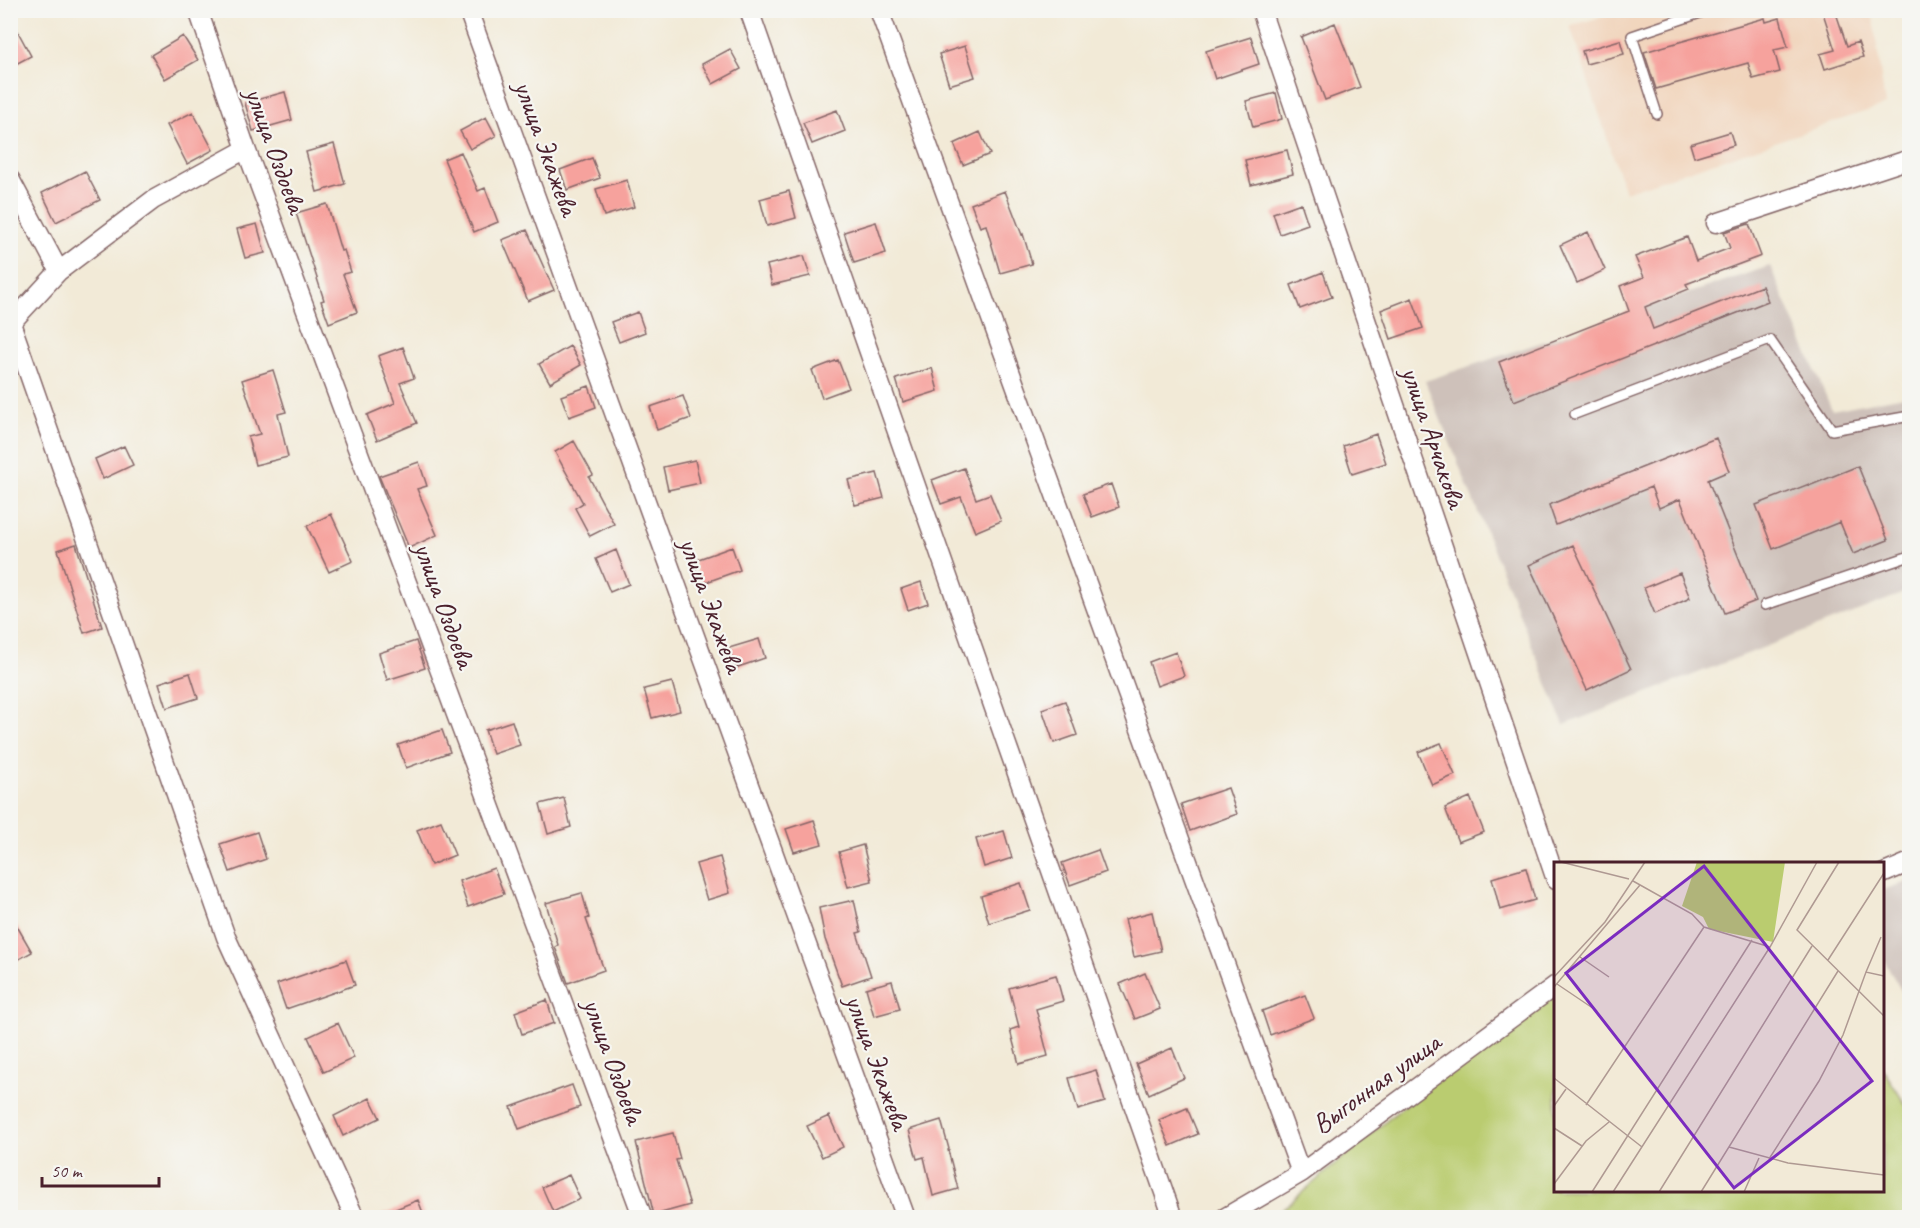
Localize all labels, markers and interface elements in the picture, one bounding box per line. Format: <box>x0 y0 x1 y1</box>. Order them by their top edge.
street label: улица Экажева <box>506 74 588 222</box>
street label: улица Оздоева <box>237 81 316 220</box>
street label: улица Арчакова <box>1393 360 1475 514</box>
street label: улица Экажева <box>671 531 753 679</box>
street label: улица Оздоева <box>406 536 485 675</box>
inset map <box>1554 862 1884 1192</box>
street label: улица Экажева <box>837 988 919 1136</box>
street label: улица Оздоева <box>575 992 654 1131</box>
street label: Выгонная улица <box>1305 1023 1449 1141</box>
scale bar <box>42 1150 159 1188</box>
text: 50 m <box>51 1160 84 1182</box>

